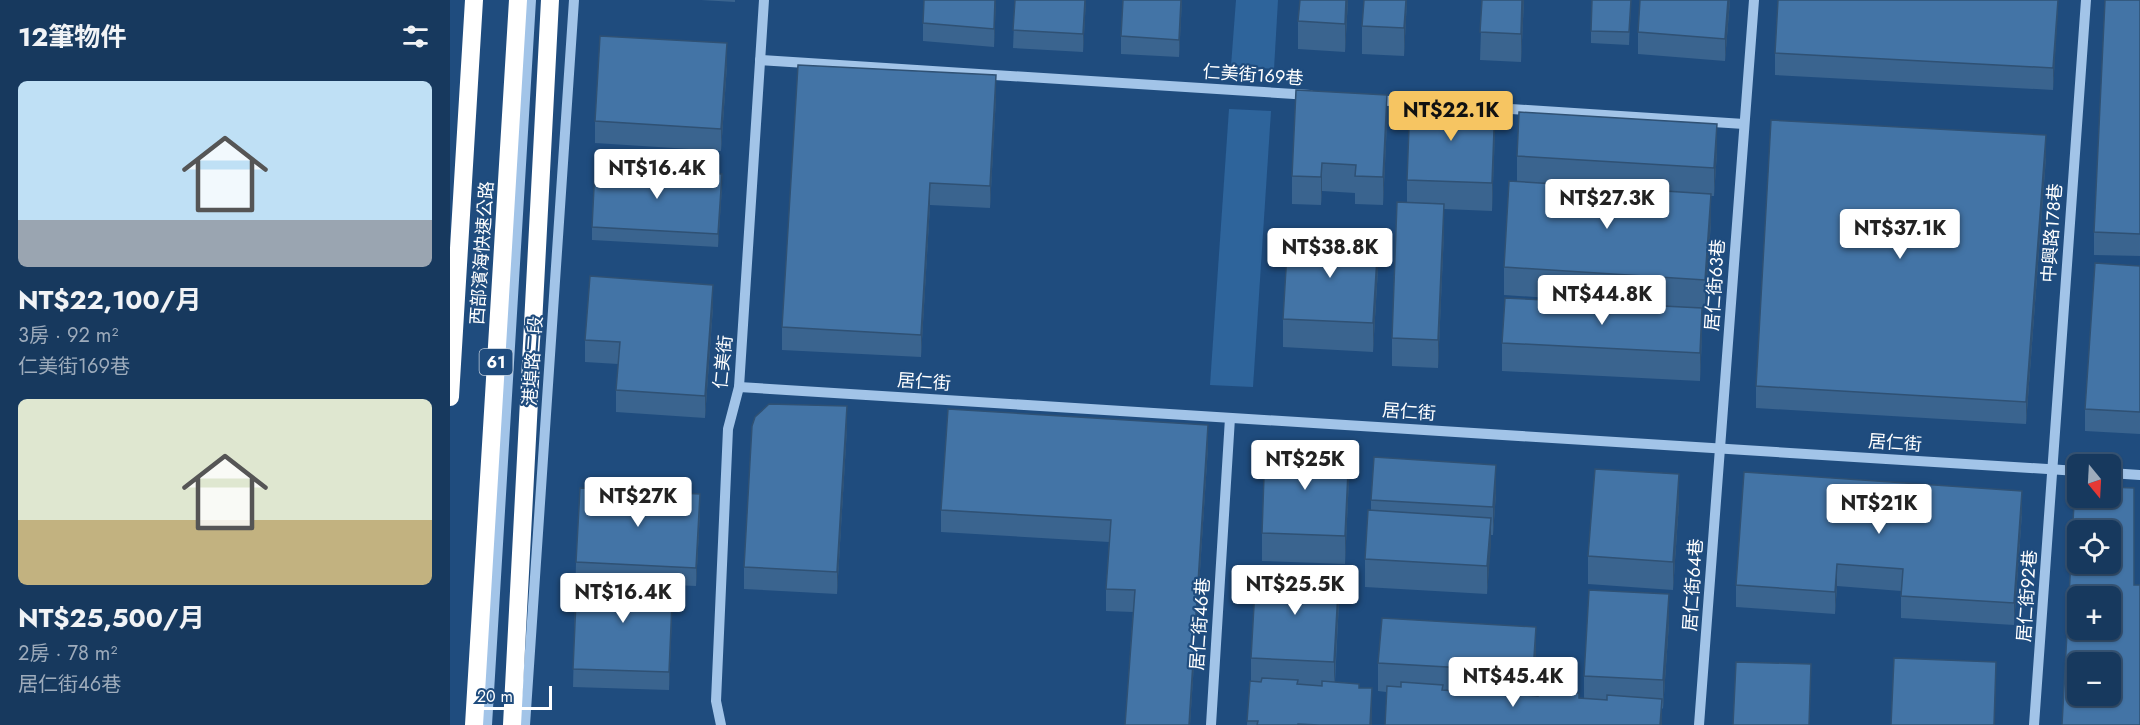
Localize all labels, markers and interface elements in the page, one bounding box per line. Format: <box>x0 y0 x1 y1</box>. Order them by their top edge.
text: 12筆物件 <box>18 18 126 56</box>
icon: filters <box>399 20 432 53</box>
street label: 仁美街169巷 <box>1202 59 1304 91</box>
pin: NT$22.1K <box>1389 91 1513 142</box>
text: NT$22.1K <box>1403 96 1499 125</box>
icon: home <box>171 120 279 228</box>
pin: NT$16.4K <box>595 149 719 200</box>
text: NT$16.4K <box>608 154 706 183</box>
pin: NT$27.3K <box>1545 179 1669 230</box>
street label: 西部濱海快速公路 <box>464 180 500 326</box>
street label: 中興路178巷 <box>2036 183 2068 283</box>
text: NT$27.3K <box>1559 184 1655 213</box>
pin: NT$37.1K <box>1838 209 1962 260</box>
text: NT$37.1K <box>1854 214 1946 243</box>
pin: NT$38.8K <box>1268 228 1392 279</box>
text: NT$38.8K <box>1281 233 1379 262</box>
street label: 居仁街63巷 <box>1699 238 1731 332</box>
pin: NT$44.8K <box>1540 275 1664 326</box>
text: NT$44.8K <box>1552 280 1652 309</box>
text: NT$22,100/月 <box>18 281 201 319</box>
street label: 港埠路二段 <box>517 315 549 407</box>
text: 3房 · 92 m² <box>18 321 118 350</box>
street label: 仁美街 <box>707 334 739 390</box>
road number: 61 <box>480 349 513 375</box>
text: 仁美街169巷 <box>18 352 130 381</box>
street label: 居仁街 <box>896 367 952 397</box>
street label: 居仁街 <box>1381 397 1437 427</box>
street label: 居仁街 <box>1867 428 1923 458</box>
icon: home <box>171 438 279 546</box>
pin: NT$25K <box>1256 440 1354 491</box>
text: NT$25K <box>1265 445 1345 474</box>
north arrow <box>2067 454 2121 508</box>
map controls <box>2067 454 2121 706</box>
pin: NT$27K <box>589 477 687 528</box>
text: NT$27K <box>599 482 677 511</box>
pin: NT$21K <box>1830 484 1928 535</box>
text: NT$21K <box>1841 489 1917 518</box>
button: locate <box>2067 520 2121 574</box>
street label: 居仁街64巷 <box>1677 538 1709 632</box>
street label: 居仁街92巷 <box>2011 549 2043 643</box>
pin: NT$25.5K <box>1233 565 1357 616</box>
text: NT$25.5K <box>1246 570 1344 599</box>
pin: NT$16.4K <box>561 573 685 624</box>
street label: 居仁街46巷 <box>1184 577 1216 671</box>
text: NT$16.4K <box>574 578 672 607</box>
button: + <box>2067 586 2121 640</box>
text: NT$25,500/月 <box>18 599 205 637</box>
text: 2房 · 78 m² <box>18 639 117 668</box>
button: − <box>2067 652 2121 706</box>
pin: NT$45.4K <box>1451 657 1575 708</box>
text: NT$45.4K <box>1463 662 1563 691</box>
text: 居仁街46巷 <box>18 670 121 699</box>
scale bar <box>468 683 552 710</box>
text: 20 m <box>477 685 513 708</box>

